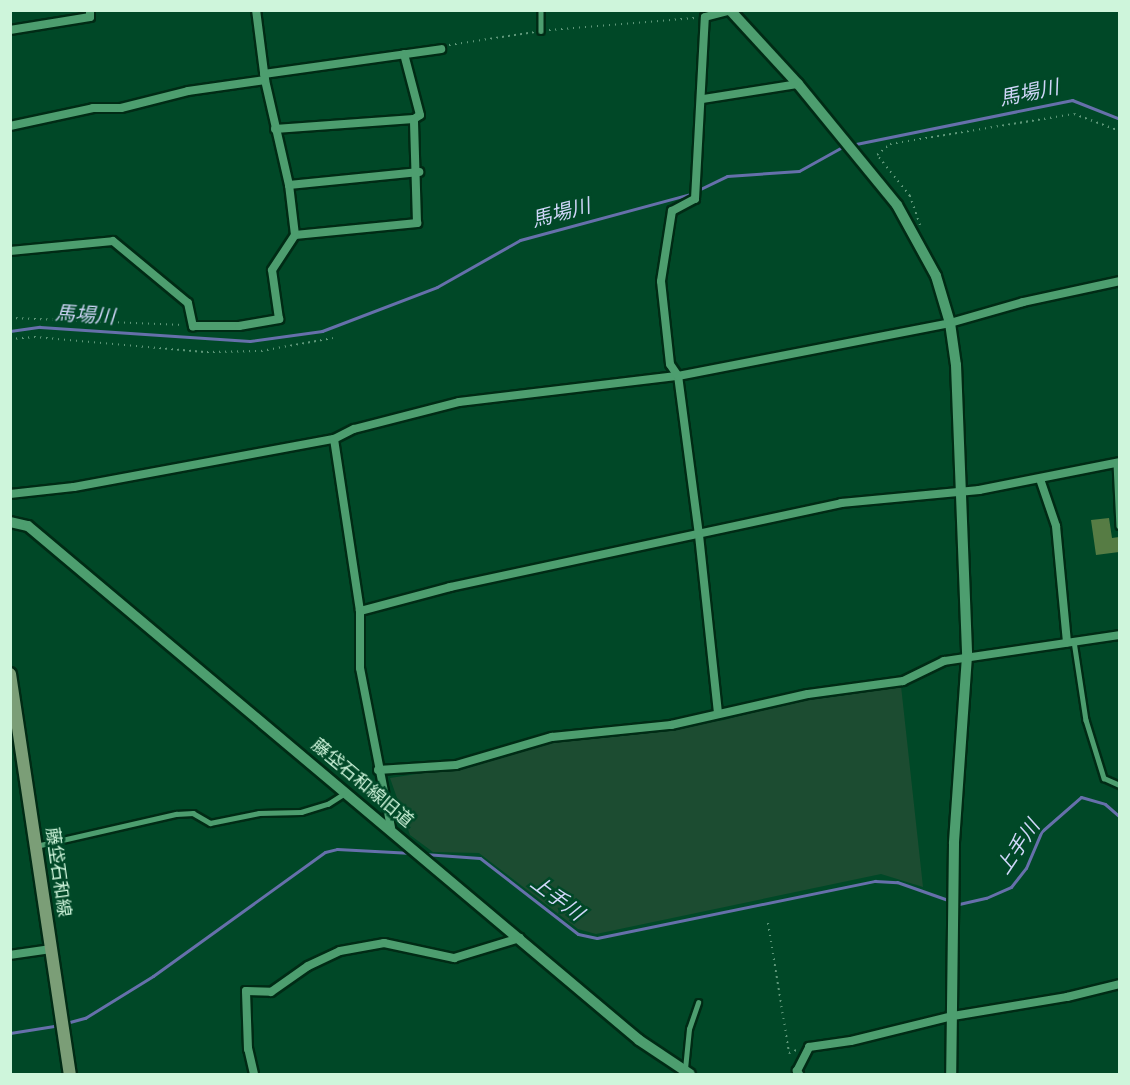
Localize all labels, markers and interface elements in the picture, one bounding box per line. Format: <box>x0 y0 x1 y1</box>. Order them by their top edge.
water label: 馬場川 <box>997 75 1061 111</box>
water label: 馬場川 <box>529 194 593 232</box>
water label: 馬場川 <box>54 301 116 329</box>
street label: 藤垈石和線旧道 <box>307 734 417 832</box>
water label: 上手川 <box>991 815 1045 879</box>
street label: 藤垈石和線 <box>41 826 75 918</box>
water label: 上手川 <box>526 870 588 926</box>

